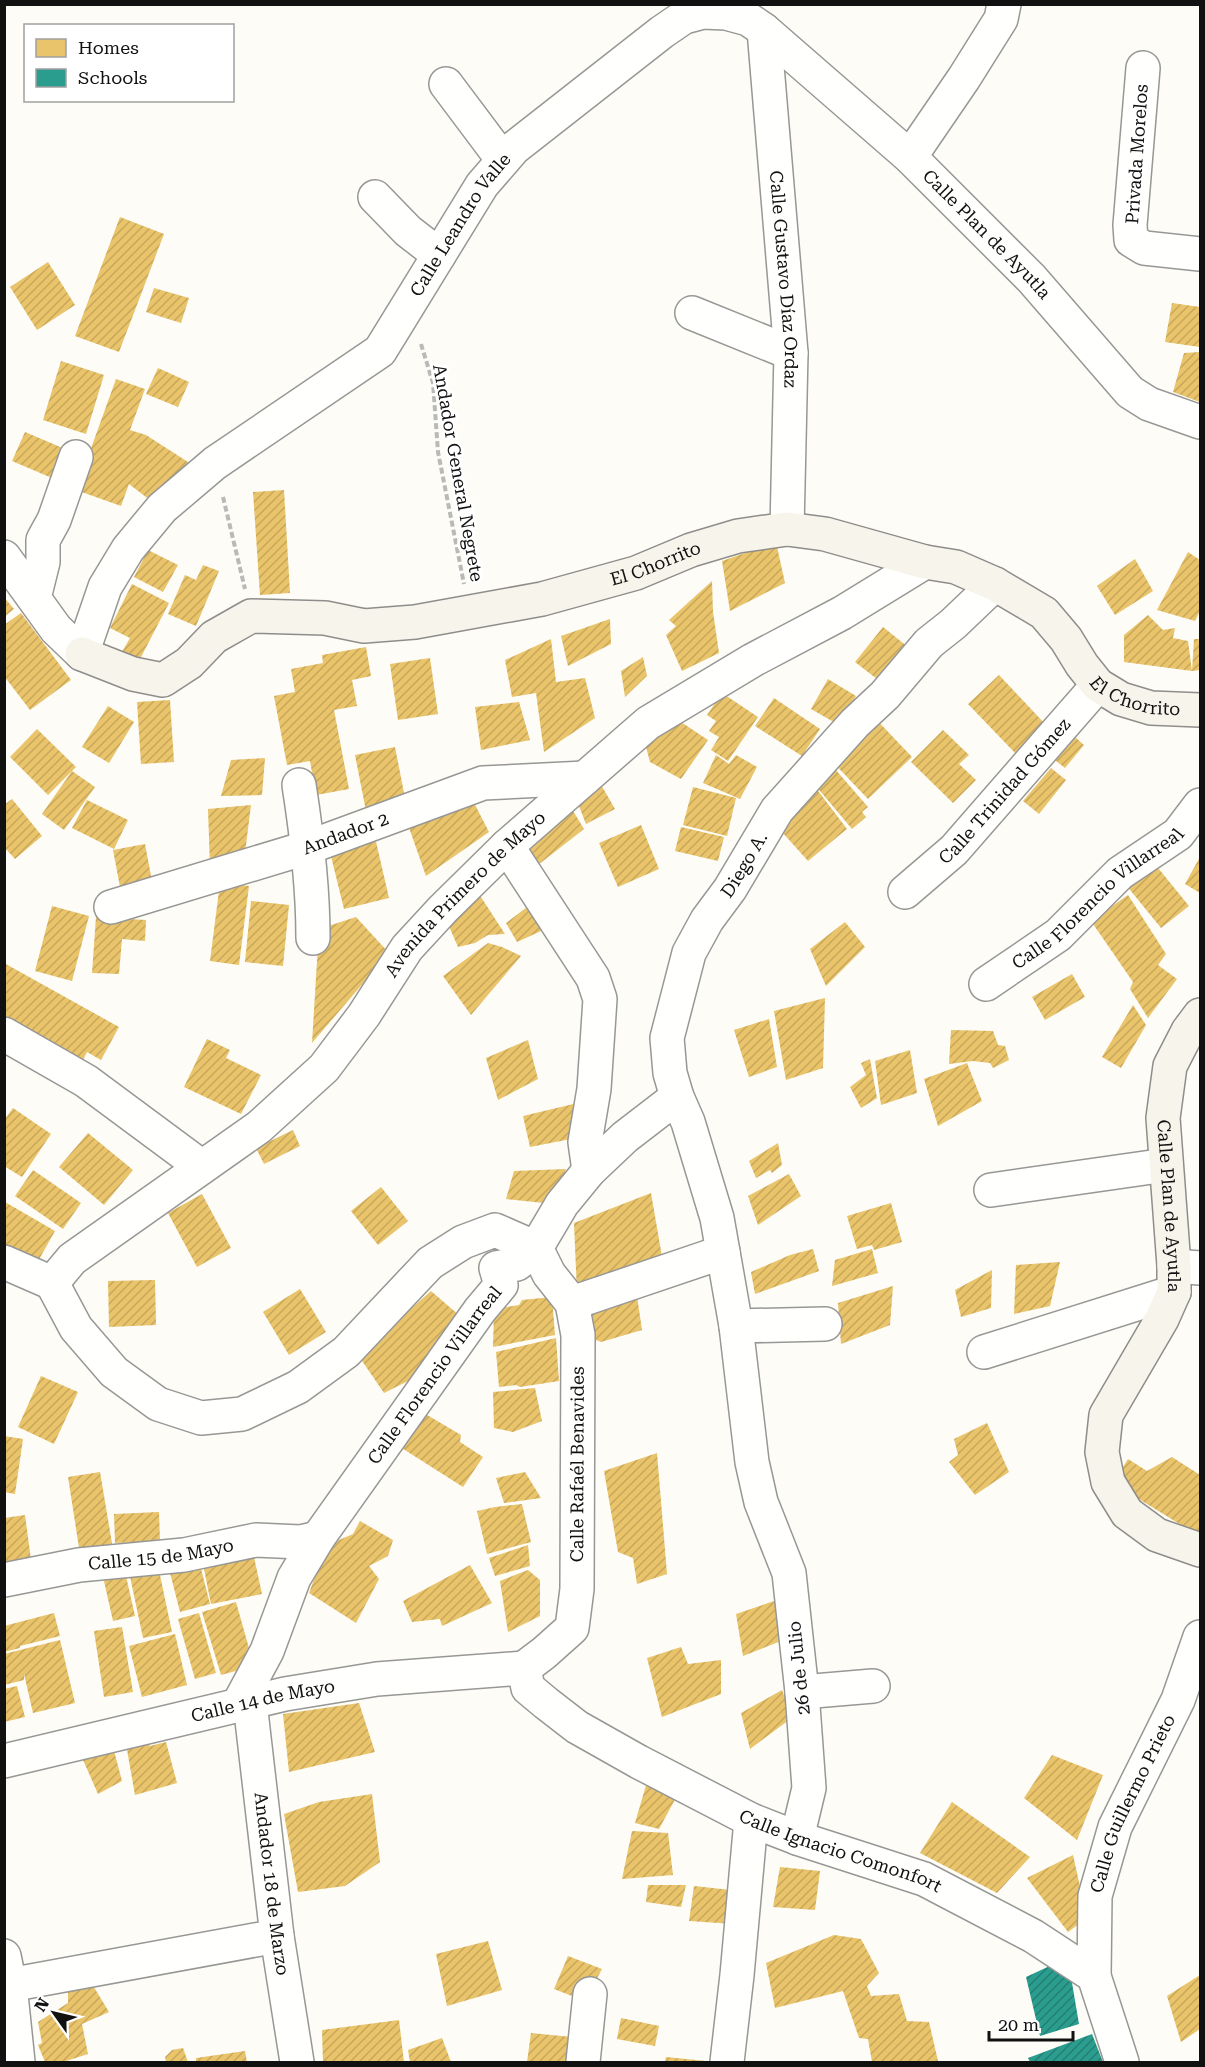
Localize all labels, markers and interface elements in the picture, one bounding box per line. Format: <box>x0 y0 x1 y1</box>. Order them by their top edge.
legend <box>24 24 234 102</box>
text: Homes <box>78 37 139 58</box>
text: Schools <box>78 67 147 88</box>
street label: Privada Morelos <box>1121 83 1152 225</box>
street label: Calle Leandro Valle <box>405 149 515 300</box>
street label: Calle Plan de Ayutla <box>919 165 1056 303</box>
street label: Calle Gustavo Díaz Ordaz <box>766 170 802 389</box>
street label: Andador General Negrete <box>429 363 488 583</box>
street label: El Chorrito <box>608 537 703 590</box>
street label: El Chorrito <box>1085 672 1181 719</box>
street label: Calle Trinidad Gómez <box>934 713 1075 868</box>
street label: Avenida Primero de Mayo <box>380 806 549 981</box>
street label: Andador 2 <box>300 808 391 858</box>
street label: Calle Florencio Villarreal <box>1008 824 1189 973</box>
street label: Diego A. <box>716 828 771 902</box>
street label: Calle Plan de Ayutla <box>1153 1119 1185 1293</box>
street label: Calle Florencio Villarreal <box>363 1281 506 1468</box>
street label: Calle Rafaél Benavides <box>566 1366 588 1562</box>
street label: Calle 15 de Mayo <box>87 1534 235 1574</box>
street label: 26 de Julio <box>783 1620 814 1716</box>
street label: Calle 14 de Mayo <box>189 1675 336 1726</box>
street label: Calle Guillermo Prieto <box>1085 1711 1179 1895</box>
street label: Andador 18 de Marzo <box>250 1791 294 1977</box>
street label: Calle Ignacio Comonfort <box>736 1805 946 1897</box>
north arrow <box>24 1983 84 2043</box>
text: N <box>31 1994 53 2015</box>
scale bar <box>989 2004 1073 2042</box>
text: 20 m <box>998 2014 1039 2035</box>

